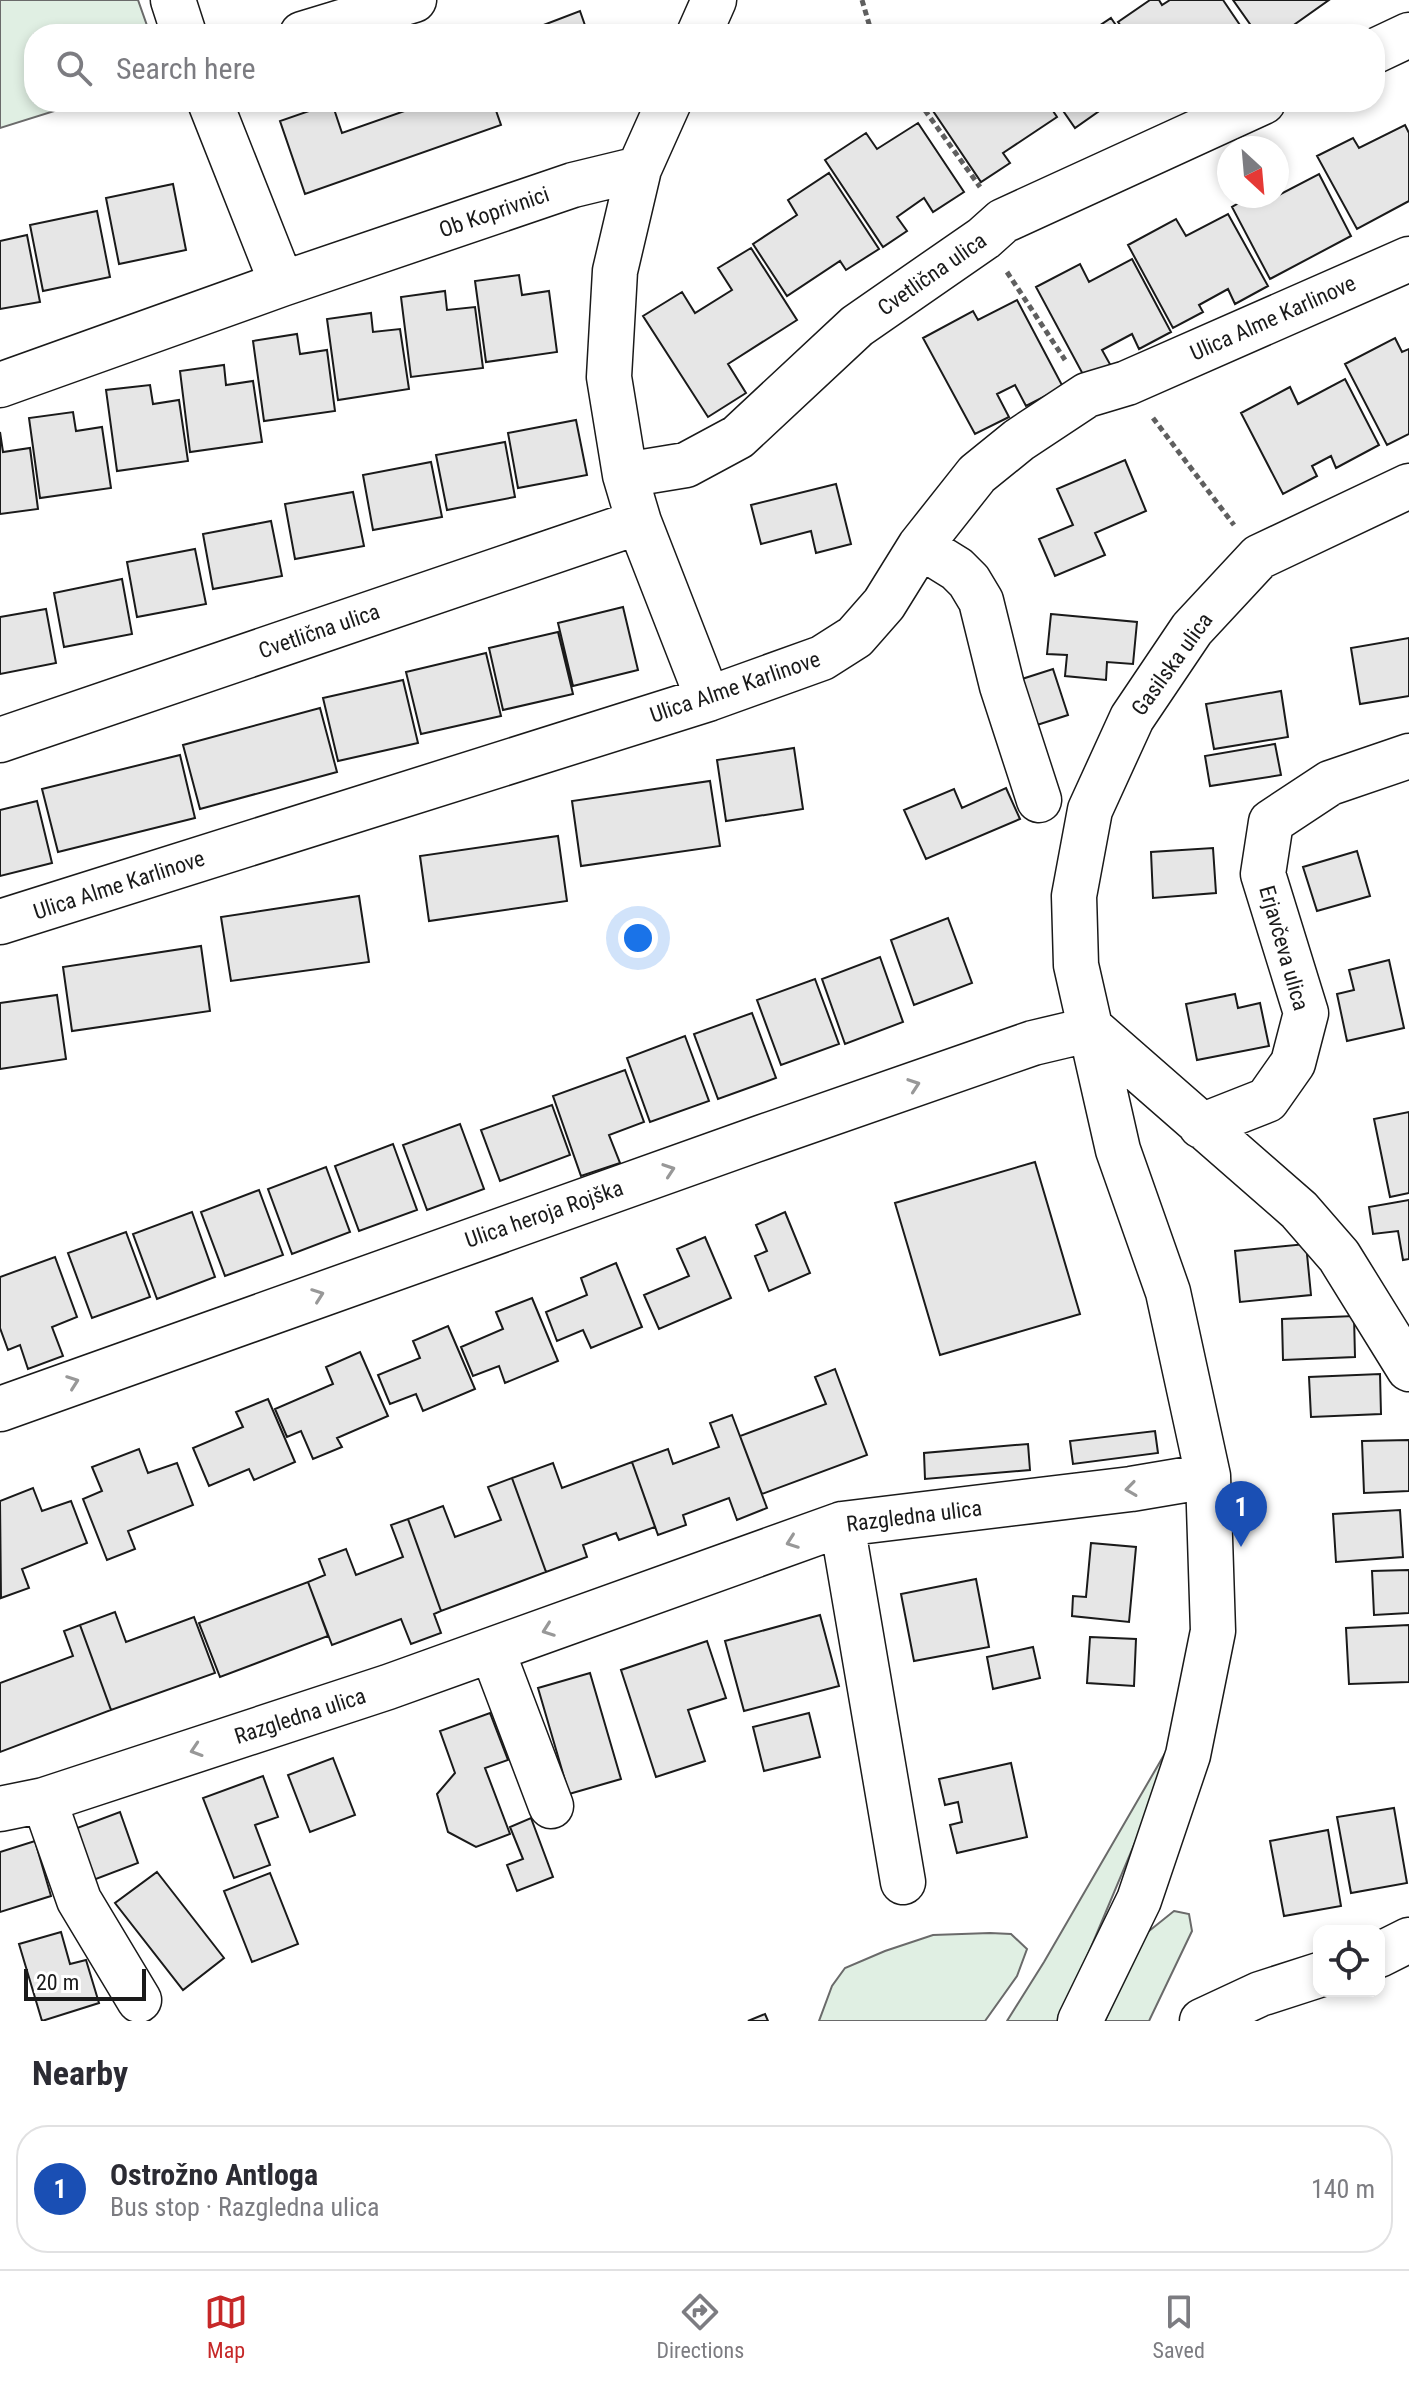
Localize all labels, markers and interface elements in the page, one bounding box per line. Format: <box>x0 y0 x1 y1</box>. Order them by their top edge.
search box <box>24 24 1385 112</box>
icon: search <box>52 46 96 90</box>
text: Search here <box>116 51 256 86</box>
north arrow <box>1217 136 1289 208</box>
street label: Ob Koprivnici <box>436 181 552 243</box>
street label: Cvetlična ulica <box>873 227 991 321</box>
street label: Ulica Alme Karlinove <box>1186 270 1360 366</box>
street label: Cvetlična ulica <box>255 599 383 663</box>
street label: Gasilska ulica <box>1126 608 1218 720</box>
street label: Ulica Alme Karlinove <box>647 646 823 728</box>
street label: Ulica Alme Karlinove <box>30 846 208 924</box>
street label: Erjavčeva ulica <box>1254 883 1314 1013</box>
your location <box>618 918 658 958</box>
one-way arrow <box>907 1078 921 1094</box>
one-way arrow <box>661 1164 675 1180</box>
street label: Ulica heroja Rojška <box>462 1175 626 1253</box>
one-way arrow <box>310 1288 324 1304</box>
one-way arrow <box>66 1376 80 1392</box>
one-way arrow <box>1124 1480 1138 1497</box>
pin: 1 <box>1215 1481 1267 1547</box>
street label: Razgledna ulica <box>845 1495 983 1537</box>
one-way arrow <box>786 1532 800 1548</box>
one-way arrow <box>542 1620 556 1636</box>
street label: Razgledna ulica <box>231 1683 369 1749</box>
one-way arrow <box>189 1741 203 1757</box>
map controls <box>1313 1925 1385 1997</box>
button: locate <box>1313 1925 1385 1997</box>
scale bar <box>24 1965 146 2001</box>
text: 20 m <box>36 1970 79 1995</box>
text: Nearby <box>32 2053 128 2093</box>
text: Ostrožno Antloga <box>110 2157 318 2192</box>
text: 1 <box>53 2174 67 2204</box>
text: 140 m <box>1311 2174 1375 2204</box>
text: Bus stop · Razgledna ulica <box>110 2192 379 2222</box>
tab: Map <box>204 2290 248 2363</box>
tab: Directions <box>656 2290 744 2363</box>
tab: Saved <box>1153 2290 1205 2363</box>

